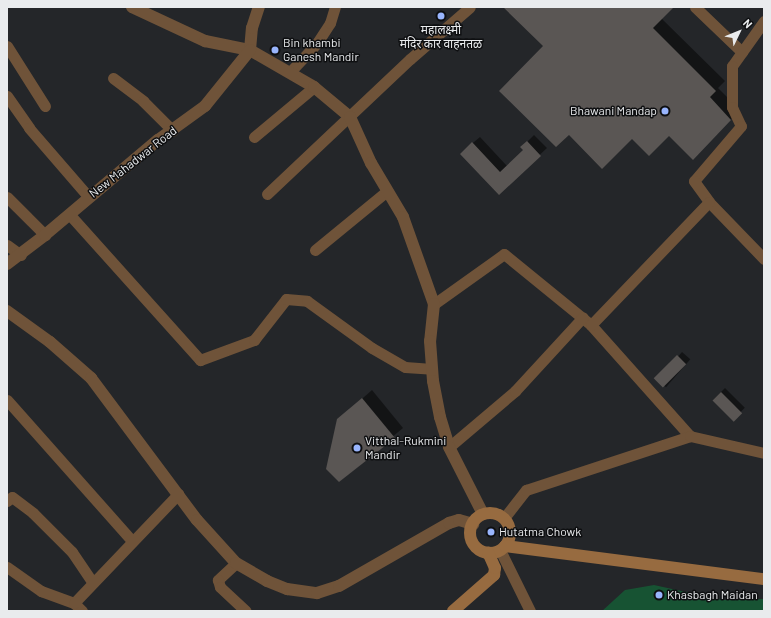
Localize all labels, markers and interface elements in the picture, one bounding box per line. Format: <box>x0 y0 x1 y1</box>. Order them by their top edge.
marker: महालक्ष्मी मंदिर कार वाहनतळ <box>436 11 446 21</box>
north arrow <box>719 12 759 52</box>
text: N <box>741 16 755 31</box>
place label: महालक्ष्मी मंदिर कार वाहनतळ <box>400 23 482 51</box>
place label: Bin khambi Ganesh Mandir <box>283 36 359 64</box>
marker: Bin khambi Ganesh Mandir <box>270 45 280 55</box>
place label: Bhawani Mandap <box>570 104 657 118</box>
marker: Bhawani Mandap <box>660 106 670 116</box>
street label: New Mahadwar Road <box>86 123 180 201</box>
place label: Vitthal-Rukmini Mandir <box>365 434 446 462</box>
marker: Vitthal-Rukmini Mandir <box>352 443 362 453</box>
place label: Hutatma Chowk <box>499 525 581 539</box>
marker: Hutatma Chowk <box>486 527 496 537</box>
place label: Khasbagh Maidan <box>667 588 758 602</box>
marker: Khasbagh Maidan <box>654 590 664 600</box>

